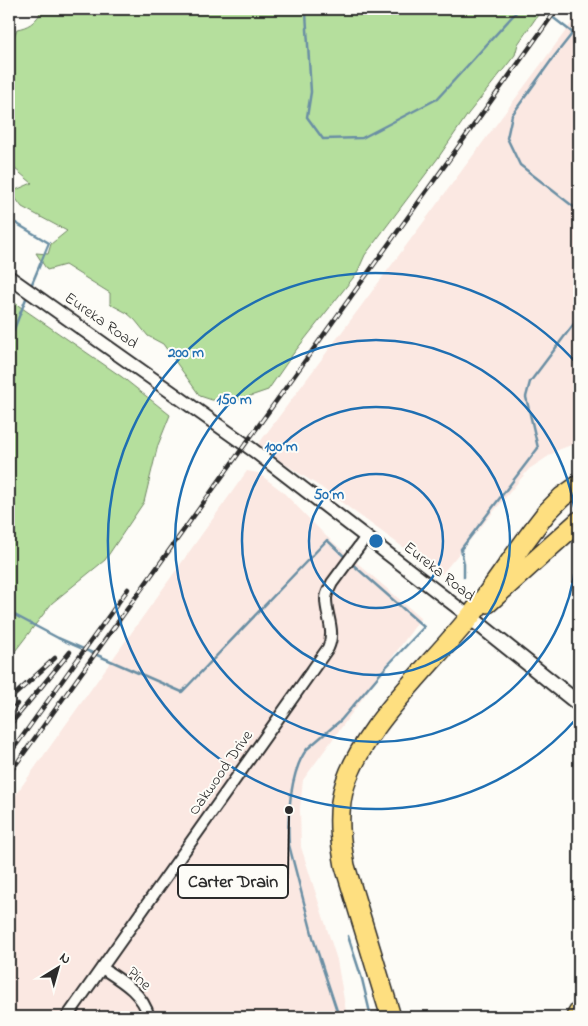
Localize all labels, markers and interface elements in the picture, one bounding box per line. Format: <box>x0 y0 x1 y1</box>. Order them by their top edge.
street label: Eureka Road <box>59 287 143 355</box>
text: 200 m <box>167 342 204 364</box>
text: 150 m <box>216 389 252 411</box>
text: 100 m <box>264 436 298 458</box>
text: 50 m <box>314 484 345 506</box>
centre of rings <box>367 532 385 550</box>
street label: Eureka Road <box>398 536 480 608</box>
street label: Oakwood Drive <box>183 725 260 821</box>
callout: Carter Drain <box>178 865 288 898</box>
text: Carter Drain <box>188 870 278 896</box>
north arrow <box>32 944 82 994</box>
text: N <box>55 948 75 970</box>
street label: Pine <box>121 961 157 997</box>

